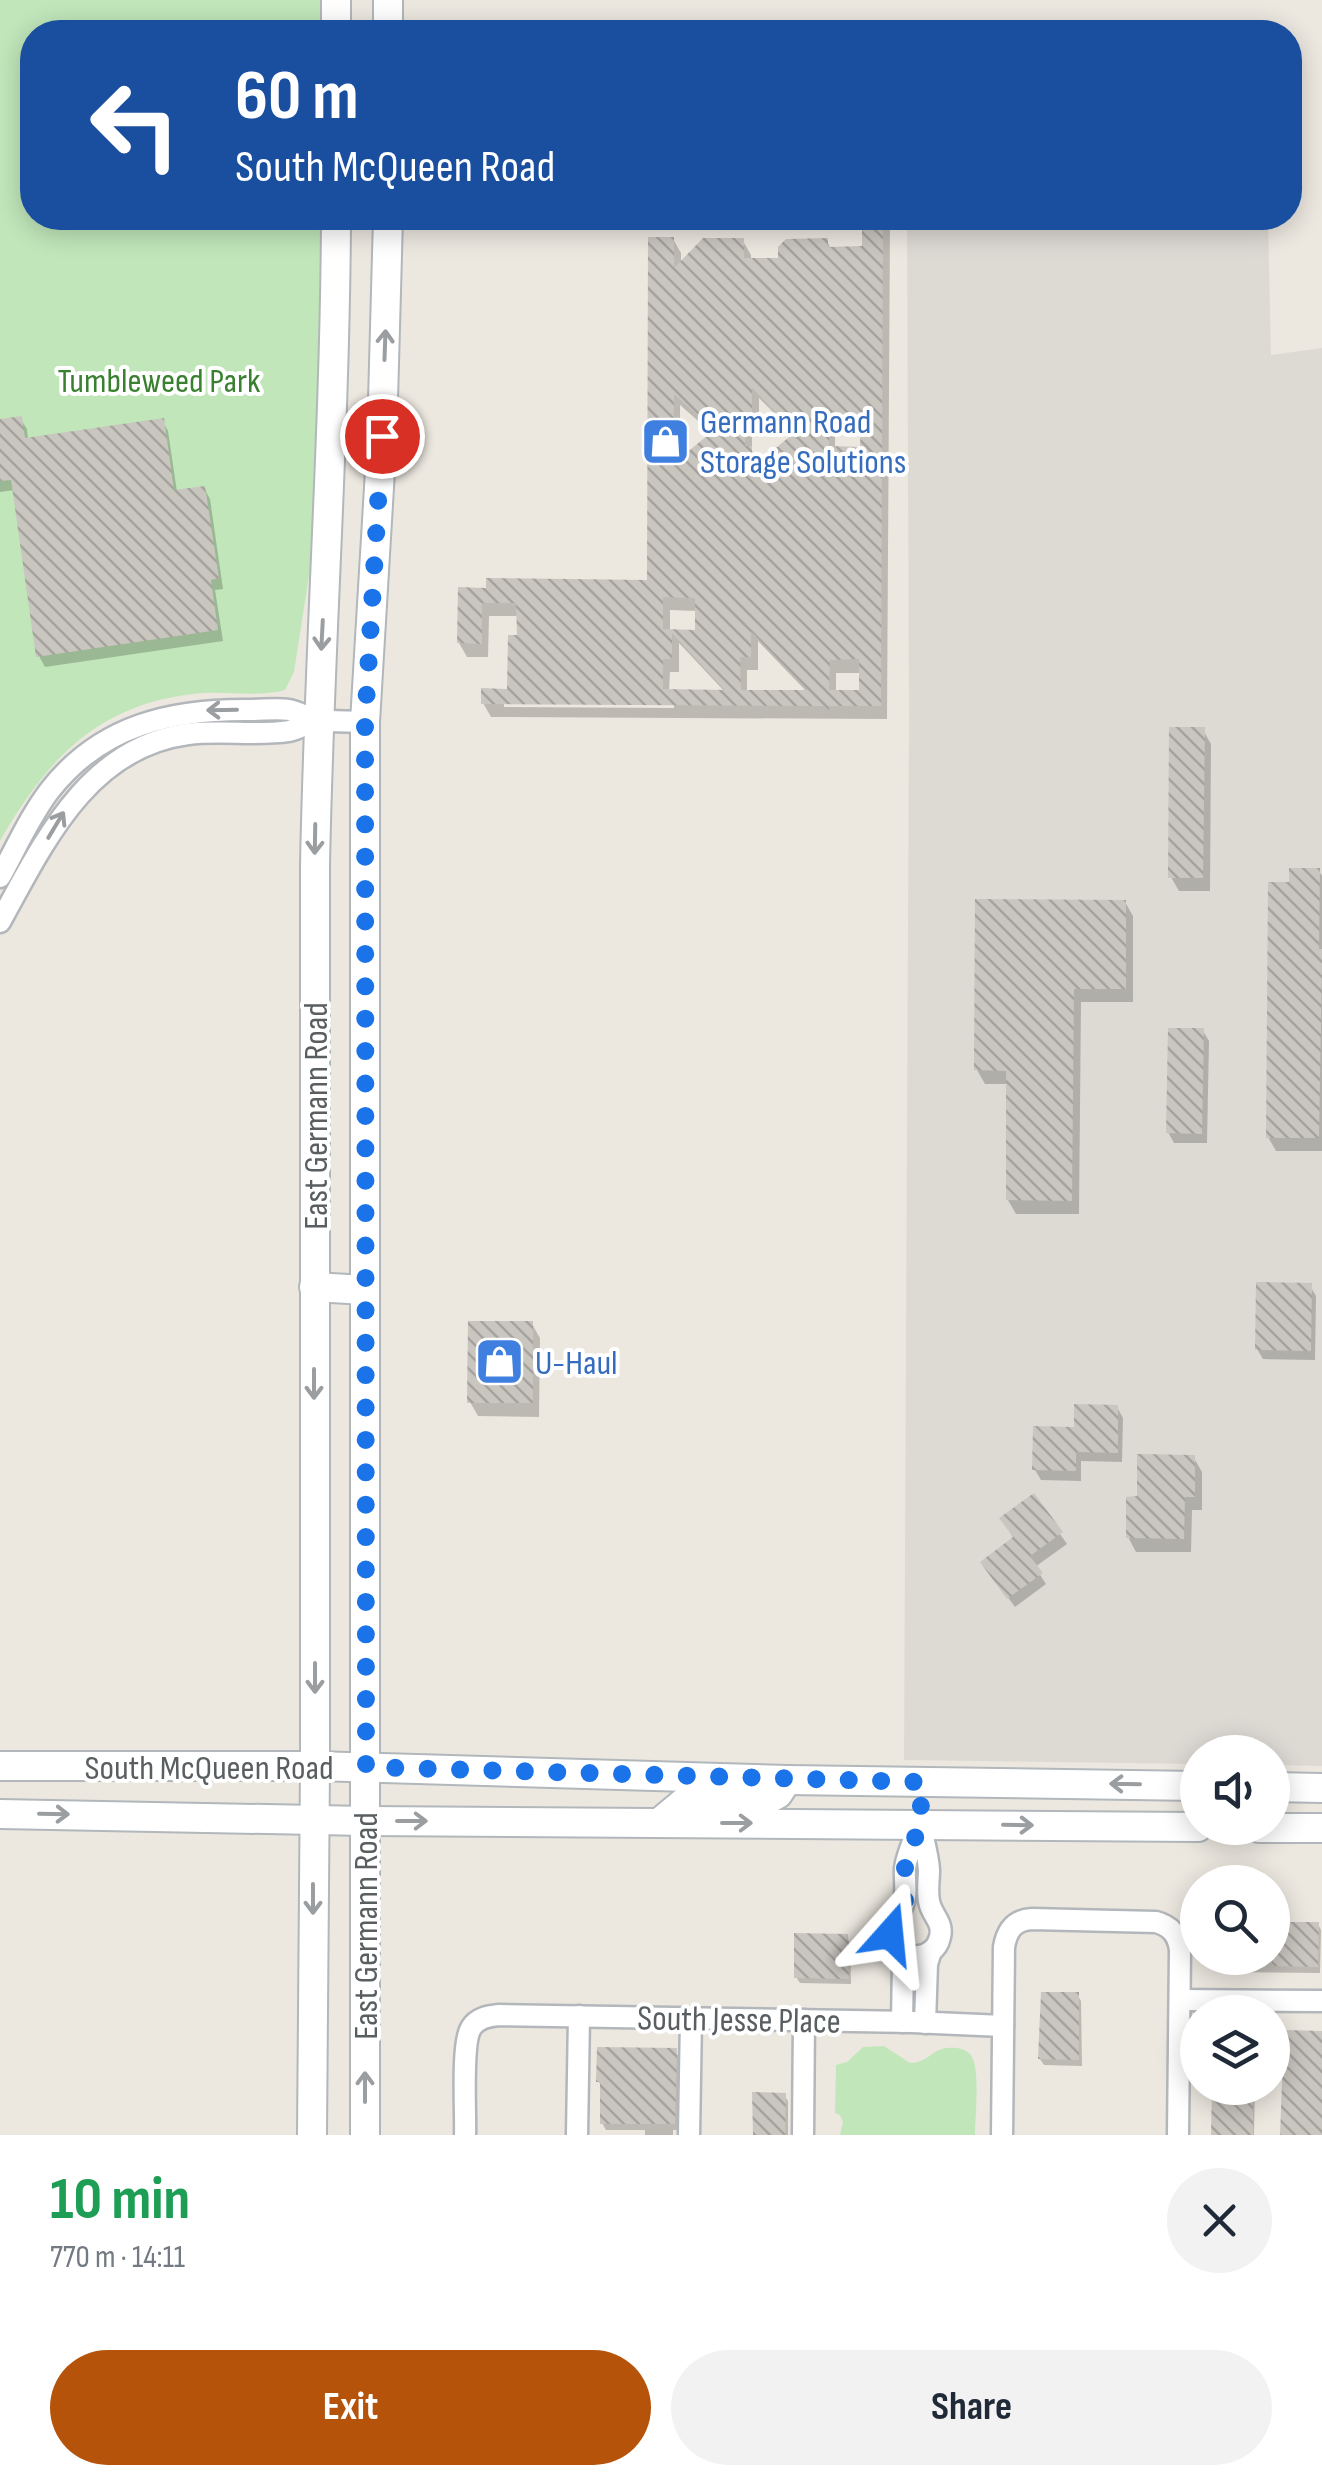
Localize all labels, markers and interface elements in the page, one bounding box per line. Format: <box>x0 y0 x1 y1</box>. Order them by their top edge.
text: 60 m <box>235 55 359 139</box>
icon: left <box>70 60 200 190</box>
text: South McQueen Road <box>235 140 555 195</box>
one-way arrow <box>376 329 395 361</box>
park label: Tumbleweed Park <box>58 360 261 403</box>
pin <box>340 394 425 479</box>
place label: Germann Road Storage Solutions <box>700 401 906 484</box>
icon: arrive <box>355 409 410 464</box>
shop icon: Germann Road Storage Solutions <box>639 415 691 467</box>
one-way arrow <box>312 618 331 650</box>
one-way arrow <box>206 700 238 720</box>
one-way arrow <box>46 811 66 840</box>
one-way arrow <box>306 822 324 854</box>
street label: East Germann Road <box>295 1002 338 1230</box>
shop icon: U-Haul <box>474 1336 526 1388</box>
place label: U-Haul <box>535 1342 618 1385</box>
one-way arrow <box>304 1368 324 1400</box>
one-way arrow <box>305 1662 324 1694</box>
map controls <box>1180 1735 1290 2105</box>
button: sound <box>1180 1735 1290 1845</box>
street label: South McQueen Road <box>84 1747 334 1790</box>
one-way arrow <box>1110 1775 1142 1794</box>
one-way arrow <box>38 1805 70 1824</box>
street label: East Germann Road <box>345 1812 388 2040</box>
one-way arrow <box>394 1812 427 1830</box>
one-way arrow <box>720 1814 752 1832</box>
one-way arrow <box>1001 1815 1033 1834</box>
button: search <box>1180 1865 1290 1975</box>
one-way arrow <box>304 1882 323 1914</box>
position arrow <box>838 1882 942 1986</box>
button: layers <box>1180 1995 1290 2105</box>
street label: South Jesse Place <box>637 1997 841 2044</box>
one-way arrow <box>356 2072 374 2104</box>
text: 10 min <box>50 2164 190 2236</box>
button: close <box>1167 2168 1272 2273</box>
text: 770 m · 14:11 <box>50 2238 185 2277</box>
button: Exit <box>50 2350 651 2465</box>
button: Share <box>671 2350 1272 2465</box>

